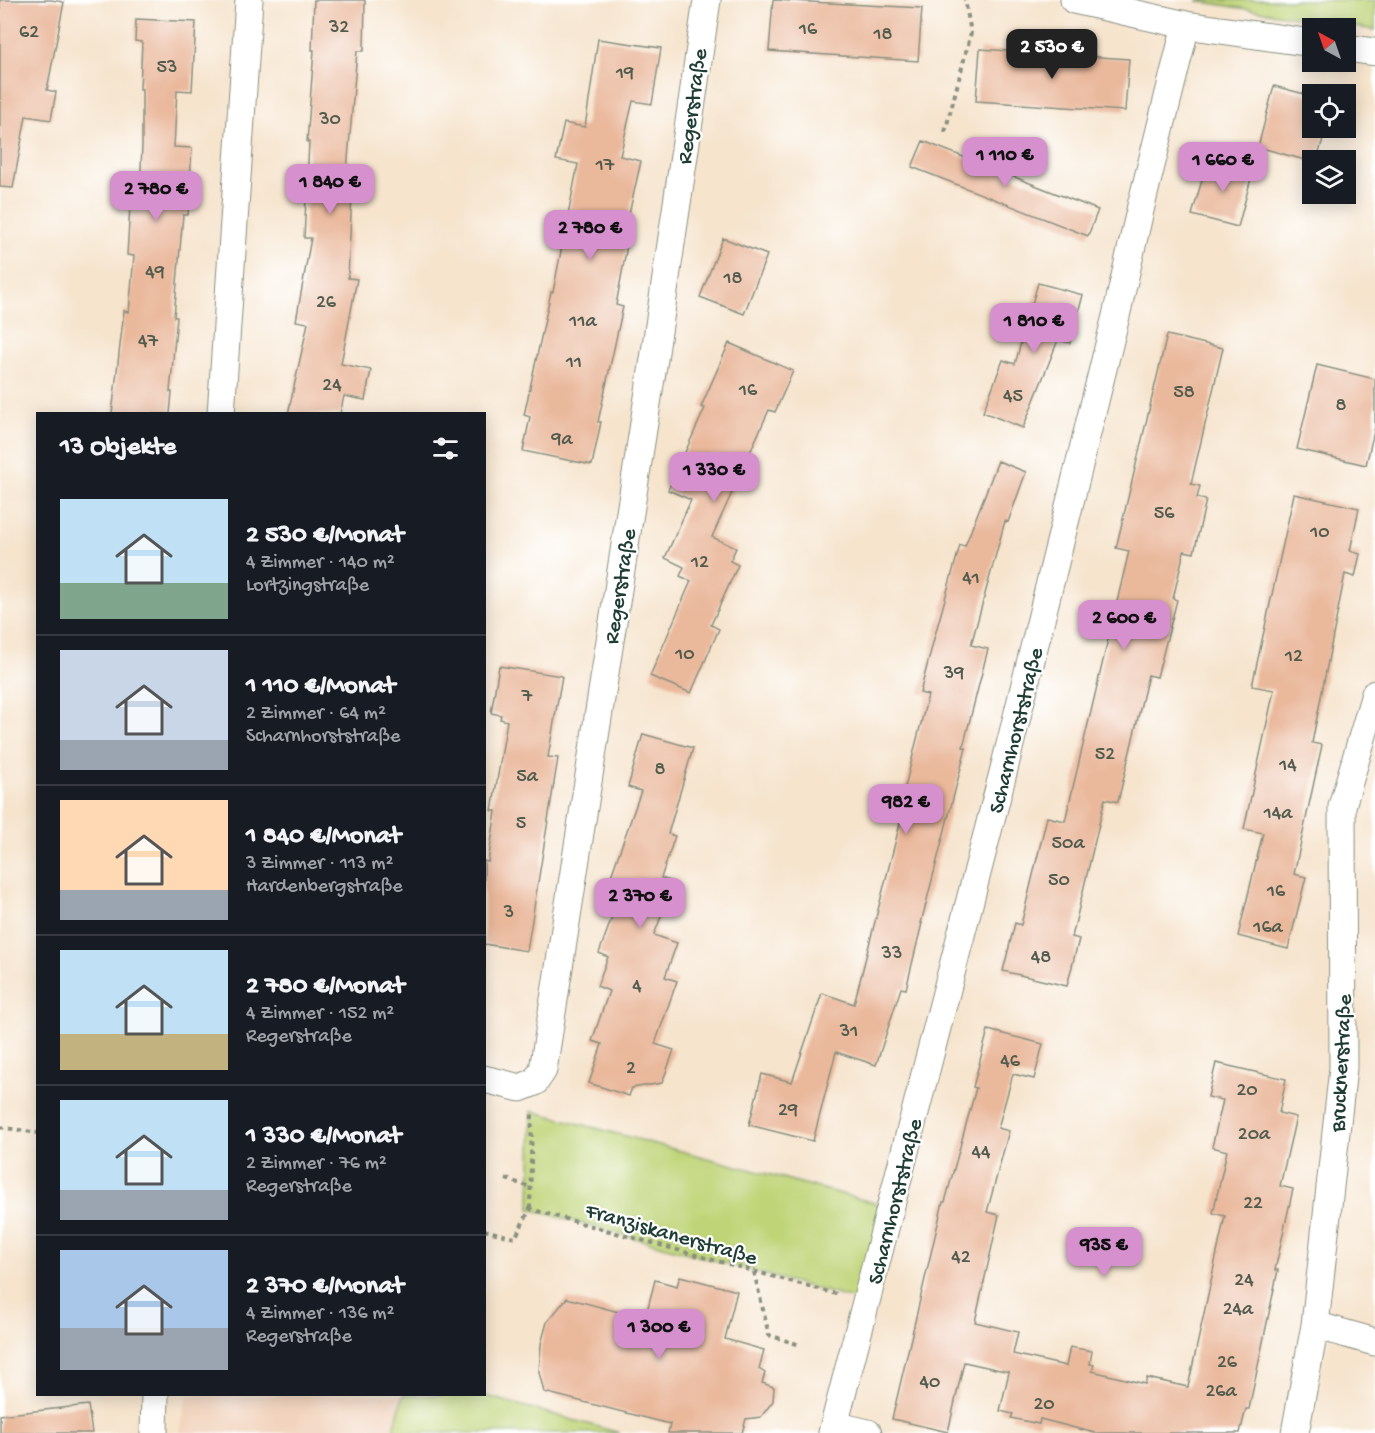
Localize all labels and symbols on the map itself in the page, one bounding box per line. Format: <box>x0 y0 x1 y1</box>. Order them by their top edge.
house number: 32 <box>328 17 349 40</box>
north arrow <box>1302 18 1356 72</box>
house number: 16 <box>798 19 818 42</box>
house number: 62 <box>19 22 39 45</box>
house number: 18 <box>872 24 893 47</box>
pin: 2 530 € <box>997 29 1107 80</box>
street label: Regerstraße <box>673 47 715 166</box>
house number: 53 <box>157 57 177 80</box>
house number: 19 <box>615 63 634 86</box>
house number: 30 <box>318 109 341 132</box>
pin: 1 110 € <box>950 137 1060 188</box>
pin: 1 660 € <box>1168 142 1278 193</box>
house number: 17 <box>595 155 615 178</box>
pin: 1 840 € <box>275 164 385 215</box>
pin: 2 780 € <box>101 171 211 222</box>
pin: 2 780 € <box>535 210 645 261</box>
house number: 49 <box>145 262 165 285</box>
house number: 18 <box>722 268 743 291</box>
house number: 26 <box>316 292 337 315</box>
pin: 1 810 € <box>979 303 1089 354</box>
house number: 11a <box>568 311 598 334</box>
house number: 47 <box>138 331 159 354</box>
house number: 11 <box>565 352 582 375</box>
house number: 24 <box>322 375 342 398</box>
house number: 16 <box>738 380 758 403</box>
house number: 58 <box>1173 382 1195 405</box>
house number: 45 <box>1003 386 1023 409</box>
house number: 8 <box>1336 395 1347 418</box>
house number: 9a <box>550 429 573 452</box>
pin: 1 330 € <box>659 452 769 503</box>
house number: 56 <box>1154 503 1175 526</box>
house number: 10 <box>1309 522 1330 545</box>
street label: Regerstraße <box>600 527 644 646</box>
house number: 12 <box>690 552 709 575</box>
house number: 41 <box>962 568 980 591</box>
pin: 2 600 € <box>1069 600 1179 651</box>
house number: 10 <box>674 644 695 667</box>
street label: Scharnhorststraße <box>985 645 1051 817</box>
house number: 12 <box>1284 646 1303 669</box>
house number: 39 <box>943 663 964 686</box>
house number: 7 <box>521 686 533 709</box>
house number: 52 <box>1095 744 1115 767</box>
house number: 14 <box>1278 755 1297 778</box>
house number: 8 <box>655 759 666 782</box>
house number: 5a <box>516 766 539 789</box>
pin: 982 € <box>864 784 948 835</box>
house number: 14a <box>1263 803 1293 826</box>
house number: 5 <box>516 813 526 836</box>
house number: 50a <box>1052 833 1085 856</box>
house number: 50 <box>1048 870 1070 893</box>
pin: 2 370 € <box>585 878 695 929</box>
house number: 16 <box>1266 881 1286 904</box>
house number: 3 <box>503 902 514 925</box>
house number: 16a <box>1252 917 1284 940</box>
house number: 33 <box>881 943 902 966</box>
house number: 48 <box>1031 947 1051 970</box>
house number: 4 <box>632 976 642 999</box>
street label: Brucknerstraße <box>1326 993 1360 1134</box>
house number: 31 <box>839 1021 858 1044</box>
house number: 46 <box>1000 1051 1021 1074</box>
house number: 2 <box>626 1058 636 1081</box>
house number: 20 <box>1236 1080 1258 1103</box>
house number: 29 <box>778 1100 798 1123</box>
street label: Scharnhorststraße <box>864 1116 930 1288</box>
house number: 20a <box>1238 1124 1271 1147</box>
house number: 44 <box>972 1142 991 1165</box>
house number: 22 <box>1243 1193 1263 1216</box>
street label: Franziskanerstraße <box>581 1199 761 1273</box>
pin: 935 € <box>1062 1227 1146 1278</box>
house number: 42 <box>951 1247 971 1270</box>
house number: 24 <box>1234 1270 1254 1293</box>
house number: 24a <box>1223 1299 1254 1322</box>
pin: 1 300 € <box>604 1309 714 1360</box>
house number: 26 <box>1217 1352 1238 1375</box>
house number: 40 <box>920 1372 940 1395</box>
house number: 26a <box>1205 1381 1237 1404</box>
house number: 20 <box>1033 1394 1055 1417</box>

